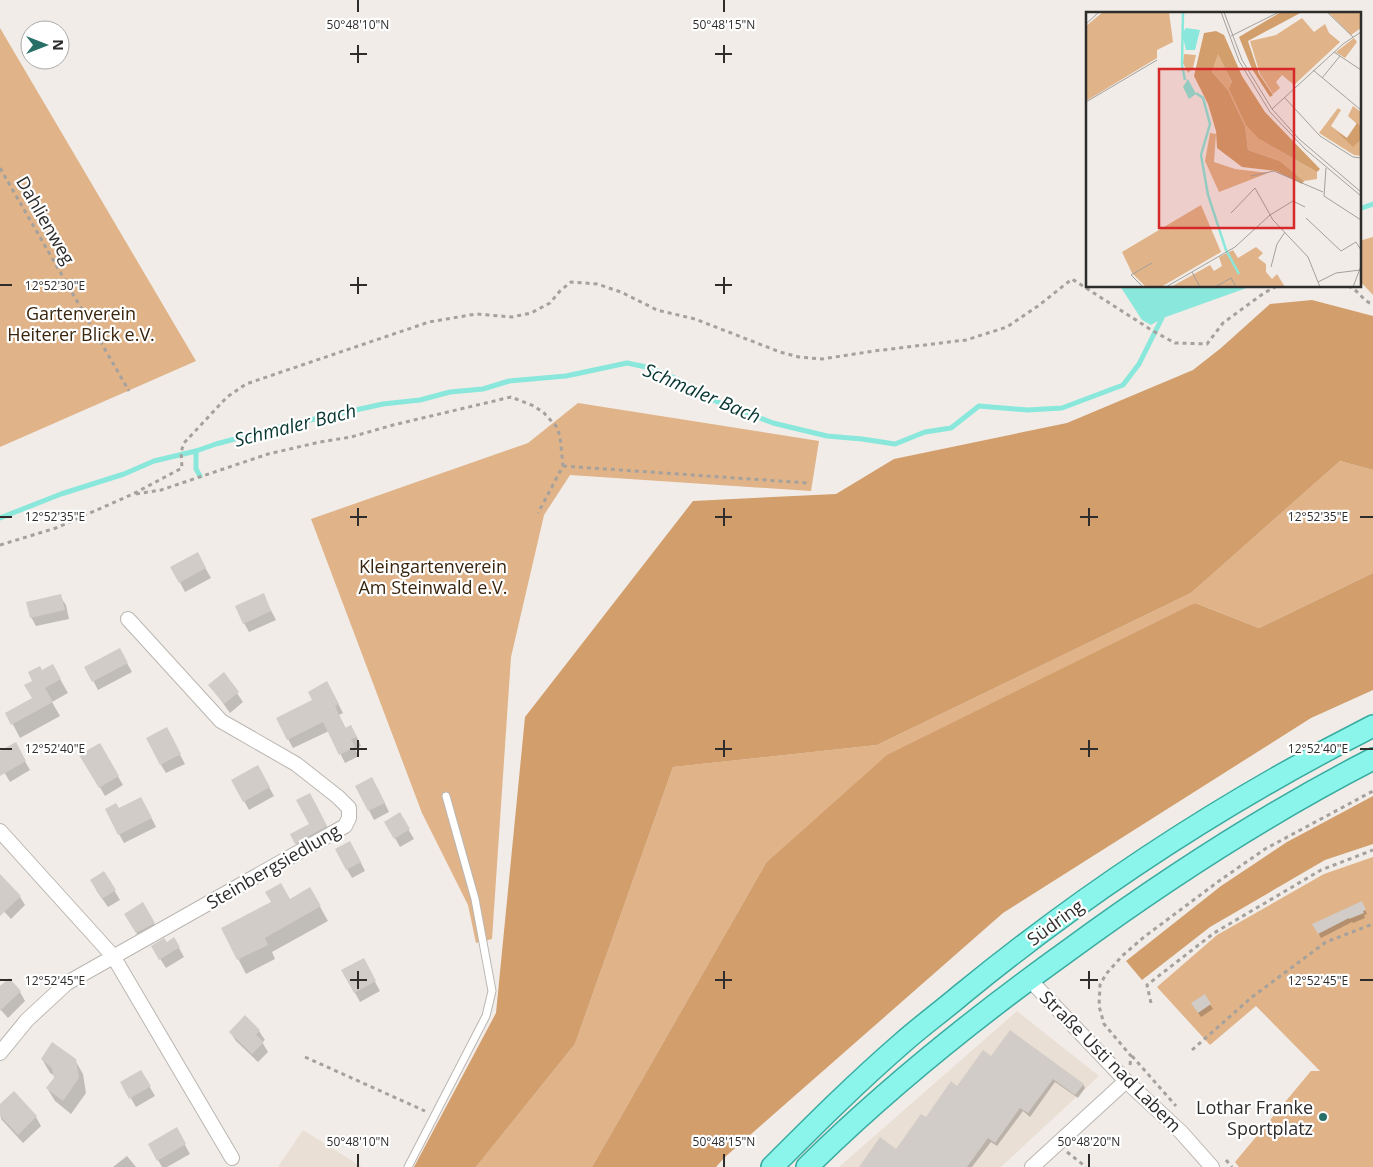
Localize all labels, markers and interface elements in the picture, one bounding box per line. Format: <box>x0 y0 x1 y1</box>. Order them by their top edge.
inset map <box>1086 12 1360 288</box>
text: 50°48'10"N <box>327 16 389 33</box>
text: 50°48'15"N <box>693 16 755 33</box>
north arrow <box>20 20 70 70</box>
text: N <box>49 39 68 51</box>
street label: Dahlienweg <box>11 171 81 269</box>
text: 12°52'30"E <box>25 277 85 294</box>
park label: Gartenverein Heiterer Blick e.V. <box>7 301 155 346</box>
water label: Schmaler Bach <box>639 357 765 429</box>
water label: Schmaler Bach <box>231 397 359 453</box>
text: 12°52'35"E <box>25 508 85 525</box>
text: 12°52'35"E <box>1288 508 1348 525</box>
park label: Kleingartenverein Am Steinwald e.V. <box>358 554 508 599</box>
text: 12°52'40"E <box>25 740 85 757</box>
text: 12°52'40"E <box>1288 740 1348 757</box>
street label: Steinbergsiedlung <box>202 818 345 914</box>
street label: Südring <box>1022 893 1088 951</box>
text: 12°52'45"E <box>25 972 85 989</box>
text: 12°52'45"E <box>1288 972 1348 989</box>
street label: Straße Usti nad Labem <box>1035 985 1187 1137</box>
place label: Lothar Franke Sportplatz <box>1196 1095 1313 1140</box>
marker: Lothar Franke Sportplatz <box>1317 1111 1329 1123</box>
text: 50°48'10"N <box>327 1133 389 1150</box>
text: 50°48'15"N <box>693 1133 755 1150</box>
text: 50°48'20"N <box>1058 1133 1120 1150</box>

